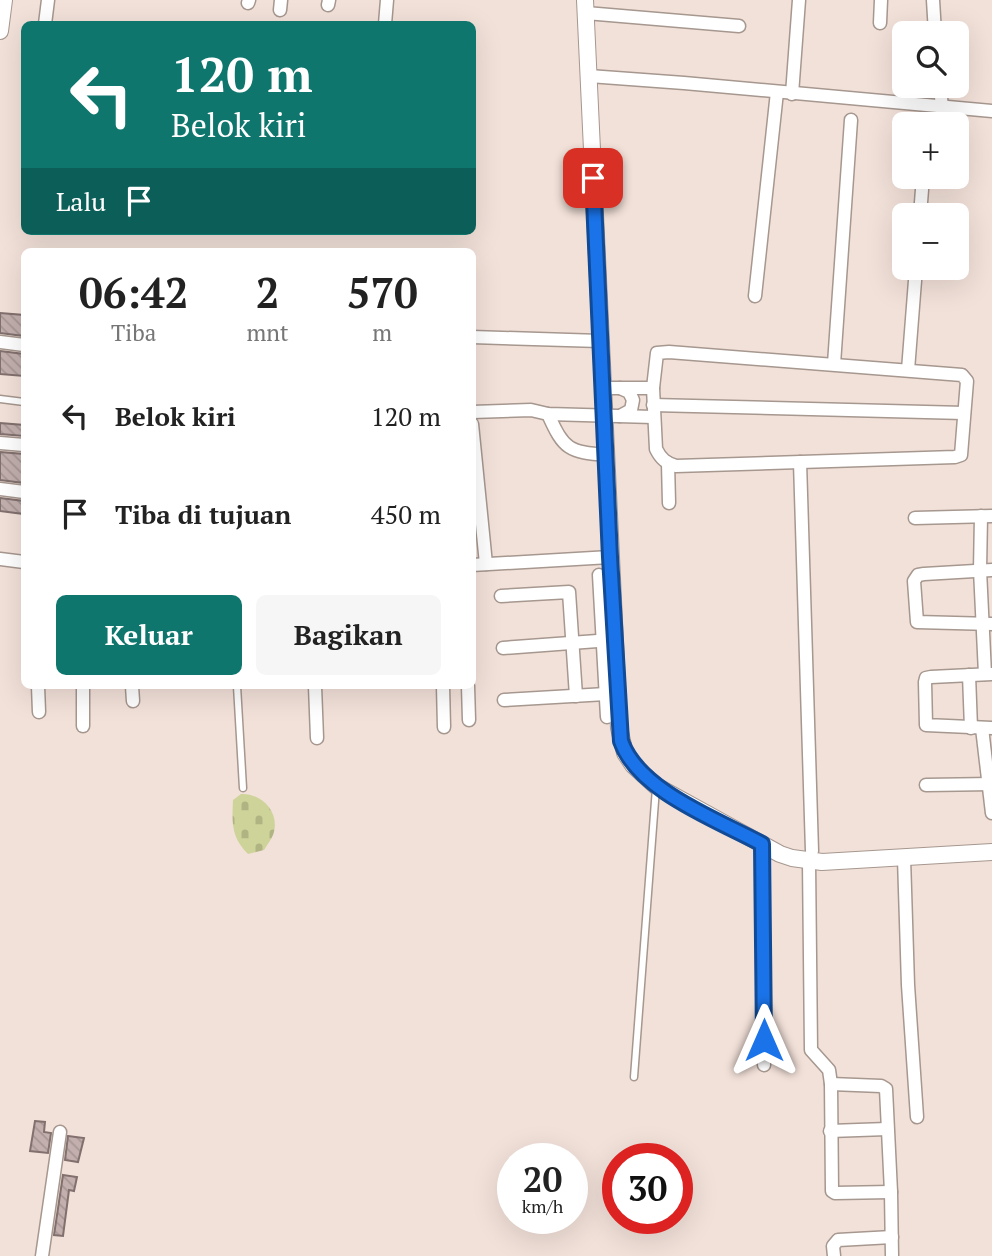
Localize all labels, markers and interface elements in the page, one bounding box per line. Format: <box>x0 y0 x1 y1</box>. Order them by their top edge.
map controls <box>892 21 969 280</box>
button: search <box>892 21 969 98</box>
text: 120 m <box>171 41 313 106</box>
icon: left <box>56 49 147 140</box>
text: Belok kiri <box>171 104 306 146</box>
button: + <box>892 112 969 189</box>
pin <box>563 148 623 208</box>
icon: arrive <box>574 159 612 197</box>
icon: arrive <box>120 182 158 220</box>
text: Lalu <box>56 184 106 218</box>
button: − <box>892 203 969 280</box>
text: 06:42 <box>79 264 188 320</box>
text: 2 <box>256 264 279 320</box>
text: 570 <box>347 264 418 320</box>
text: Tiba <box>111 317 156 348</box>
text: mnt <box>247 317 289 348</box>
text: m <box>372 317 392 348</box>
icon: left <box>56 397 94 435</box>
text: Belok kiri <box>115 399 236 433</box>
text: 120 m <box>371 399 441 433</box>
icon: arrive <box>56 495 94 533</box>
text: Tiba di tujuan <box>115 497 291 531</box>
text: 450 m <box>371 497 441 531</box>
button: Keluar <box>56 595 242 675</box>
button: Bagikan <box>256 595 441 675</box>
position arrow <box>727 1003 801 1077</box>
speed limit sign: 30 <box>602 1143 693 1234</box>
text: 20 <box>523 1156 562 1202</box>
text: km/h <box>522 1194 563 1218</box>

